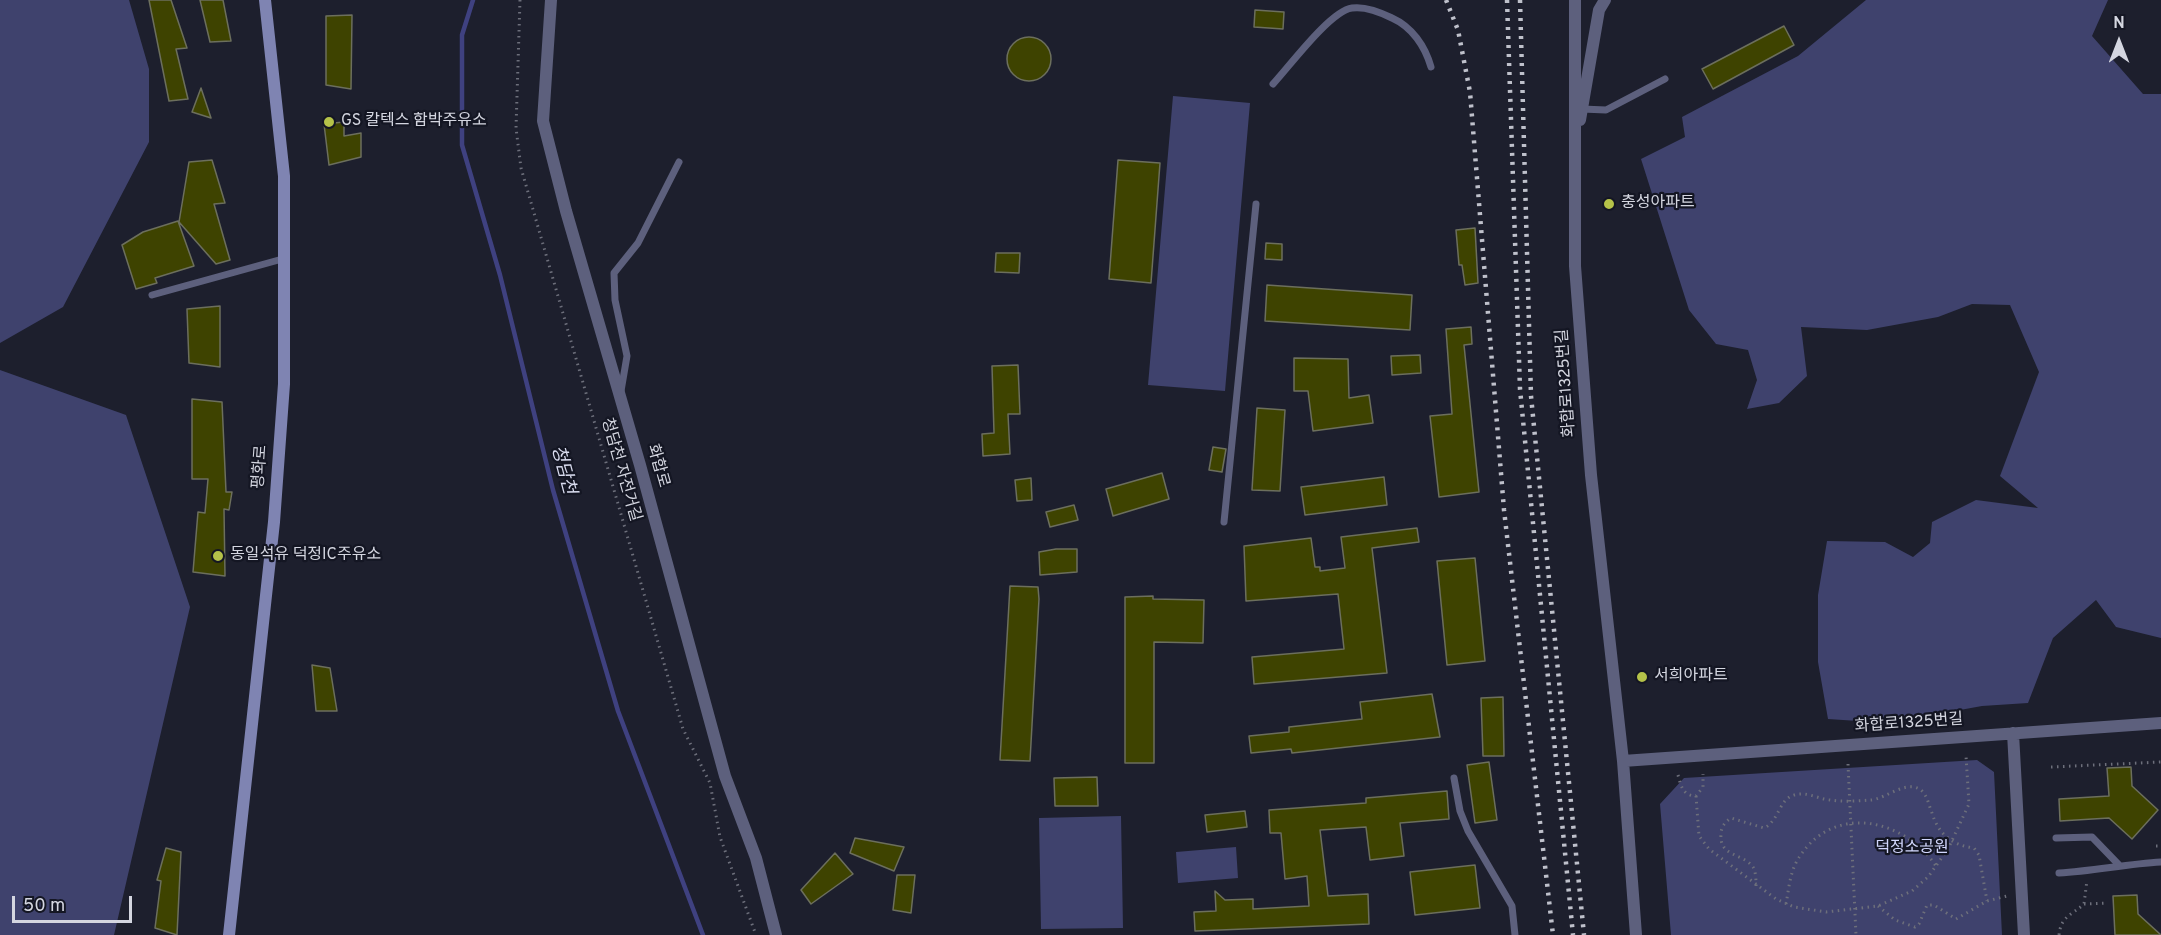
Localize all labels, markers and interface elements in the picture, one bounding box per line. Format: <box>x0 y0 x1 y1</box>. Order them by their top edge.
north arrow <box>2089 12 2149 72</box>
text: N <box>2113 14 2125 34</box>
place label: GS 칼텍스 함박주유소 <box>341 112 487 132</box>
marker: GS 칼텍스 함박주유소 <box>322 115 336 129</box>
place label: 충성아파트 <box>1621 194 1695 214</box>
marker: 충성아파트 <box>1602 197 1616 211</box>
street label: 화합로1325번길 <box>1554 328 1580 438</box>
street label: 청담천 자전거길 <box>596 416 644 524</box>
street label: 화합로 <box>642 442 672 490</box>
water label: 청담천 <box>545 443 579 497</box>
street label: 평화로 <box>250 444 272 490</box>
place label: 동일석유 덕정IC주유소 <box>230 546 381 566</box>
marker: 동일석유 덕정IC주유소 <box>211 549 225 563</box>
place label: 서희아파트 <box>1654 667 1728 687</box>
marker: 서희아파트 <box>1635 670 1649 684</box>
street label: 화합로1325번길 <box>1854 711 1964 737</box>
park label: 덕정소공원 <box>1875 839 1949 859</box>
scale bar <box>15 884 135 922</box>
text: 50 m <box>23 895 65 918</box>

